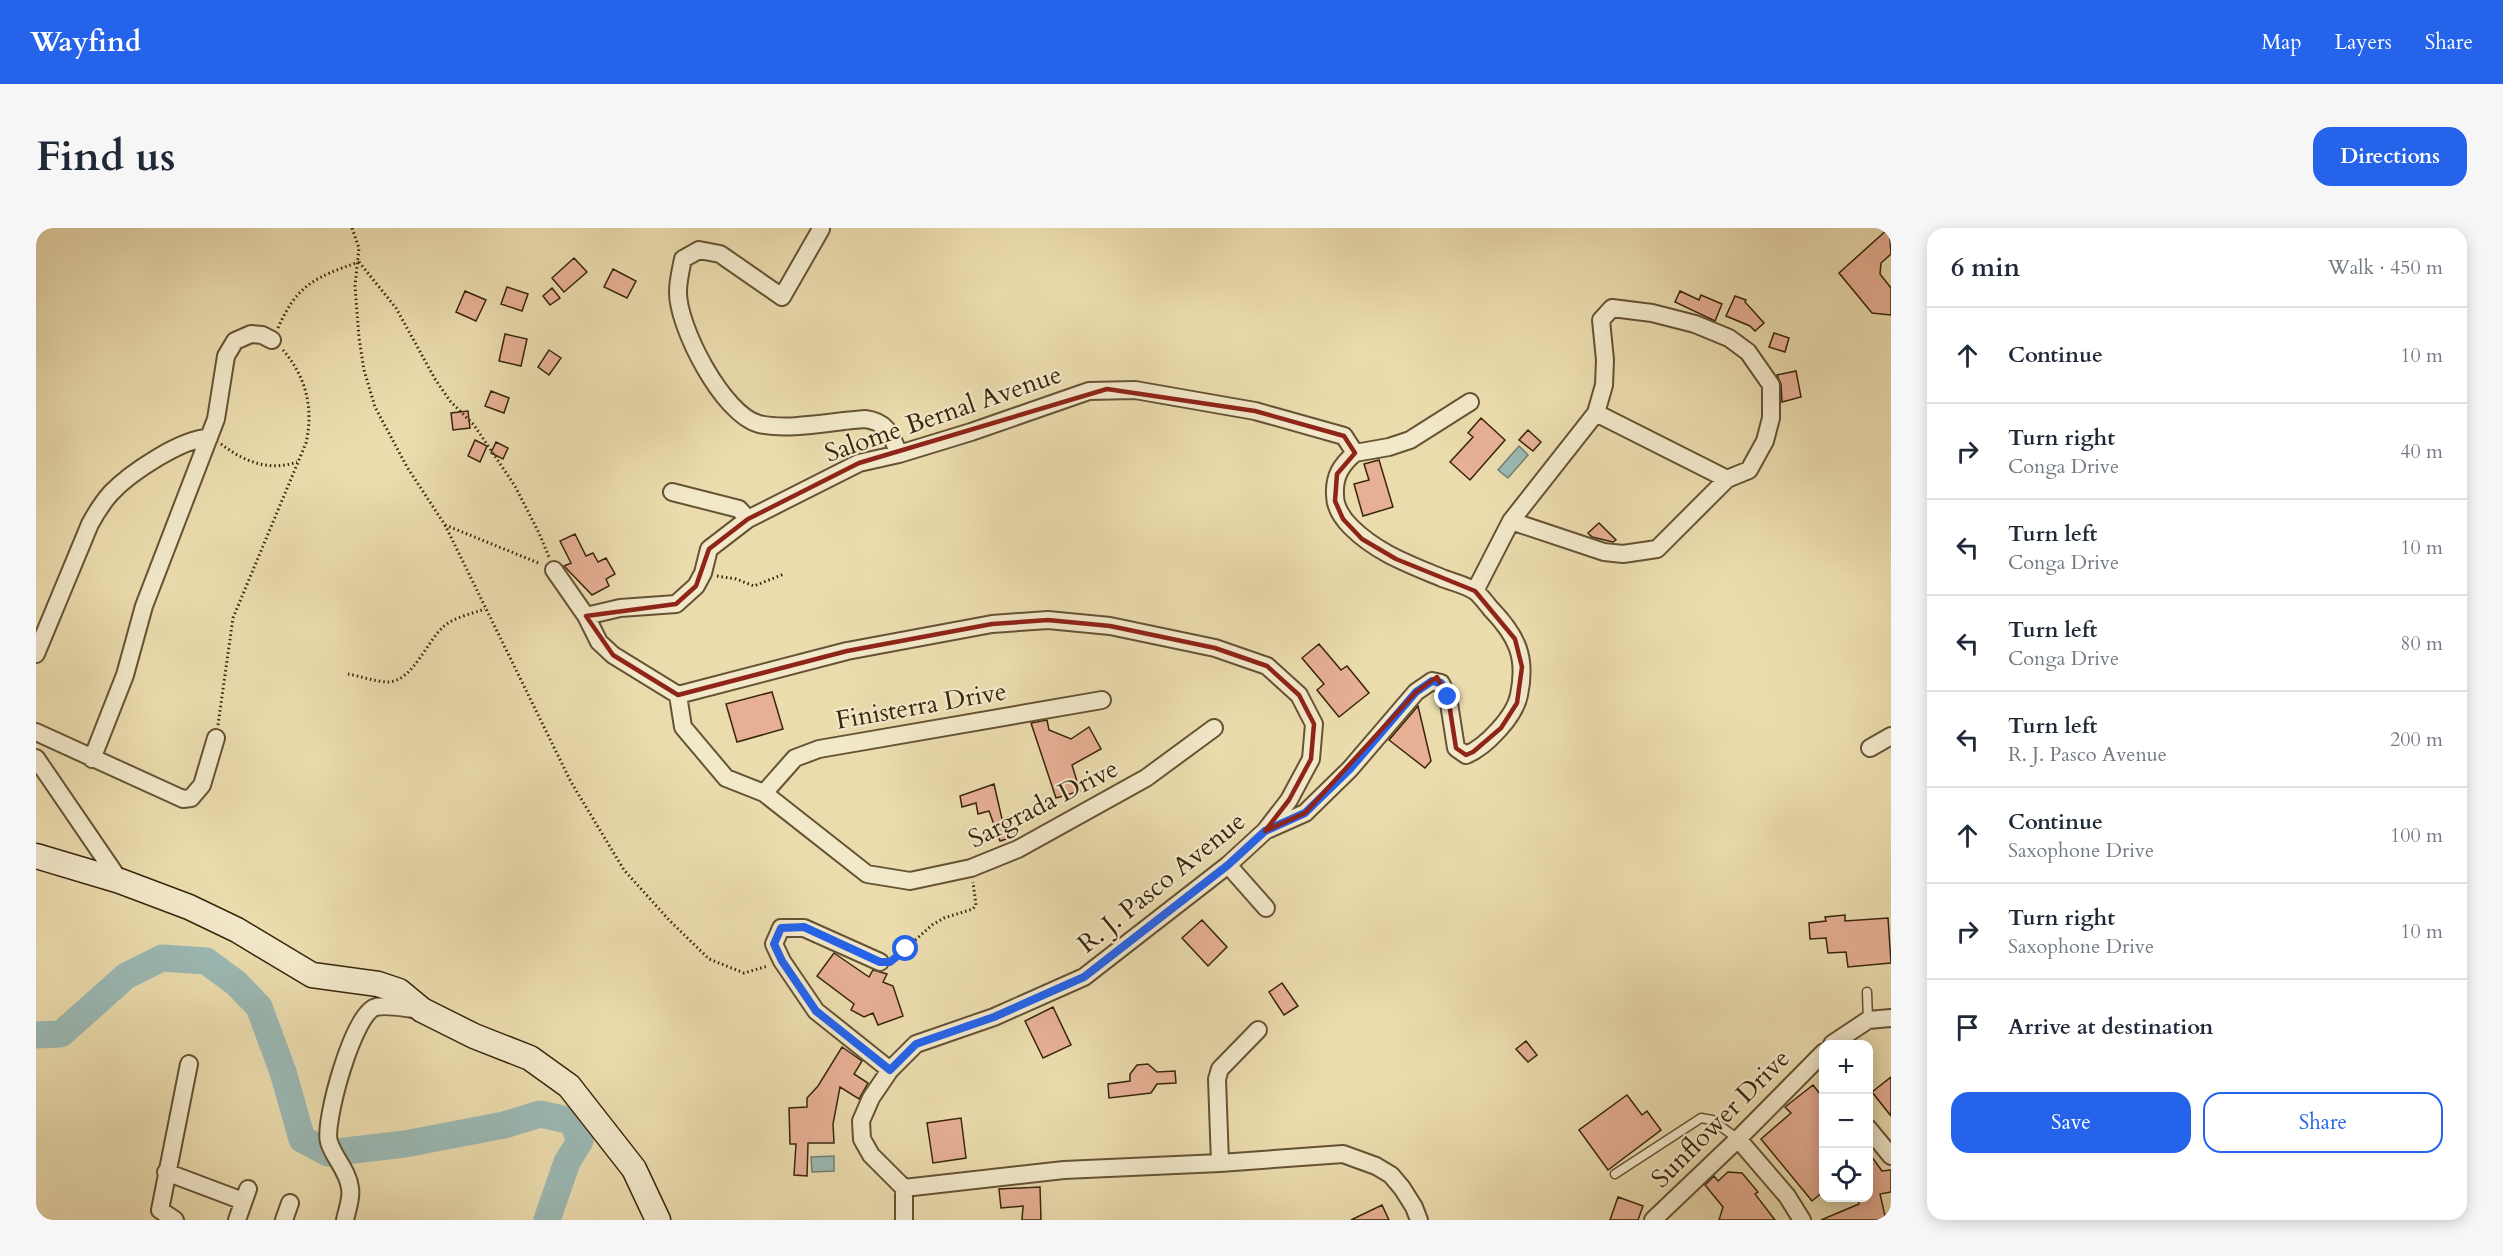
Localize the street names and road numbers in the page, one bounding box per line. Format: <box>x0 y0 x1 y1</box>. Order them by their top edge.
street label: Salome Bernal Avenue <box>820 356 1066 470</box>
street label: Finisterra Drive <box>833 673 1009 738</box>
street label: Sargrada Drive <box>962 751 1124 856</box>
street label: R. J. Pasco Avenue <box>1070 804 1253 961</box>
street label: Sunflower Drive <box>1643 1041 1797 1195</box>

